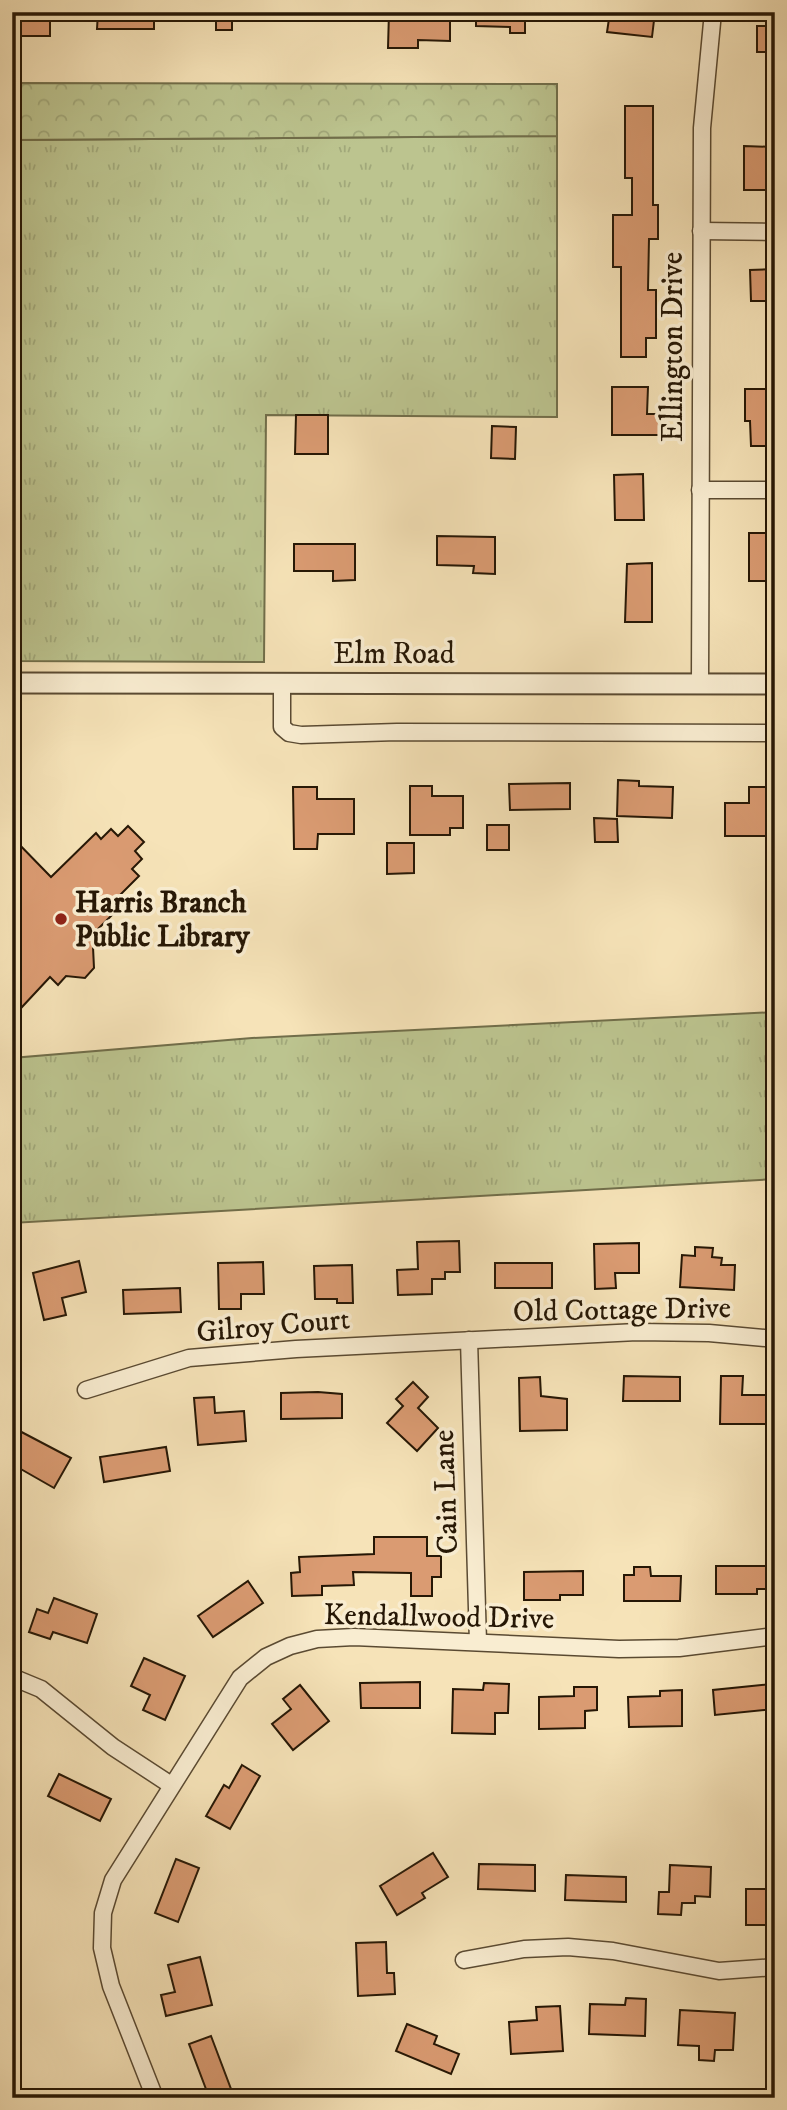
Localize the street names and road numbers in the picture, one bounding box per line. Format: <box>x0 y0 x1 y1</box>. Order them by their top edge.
street label: Ellington Drive <box>655 252 692 442</box>
street label: Elm Road <box>333 636 455 673</box>
street label: Old Cottage Drive <box>513 1290 731 1331</box>
street label: Gilroy Court <box>195 1301 351 1352</box>
street label: Cain Lane <box>426 1429 467 1555</box>
street label: Kendallwood Drive <box>323 1597 555 1638</box>

